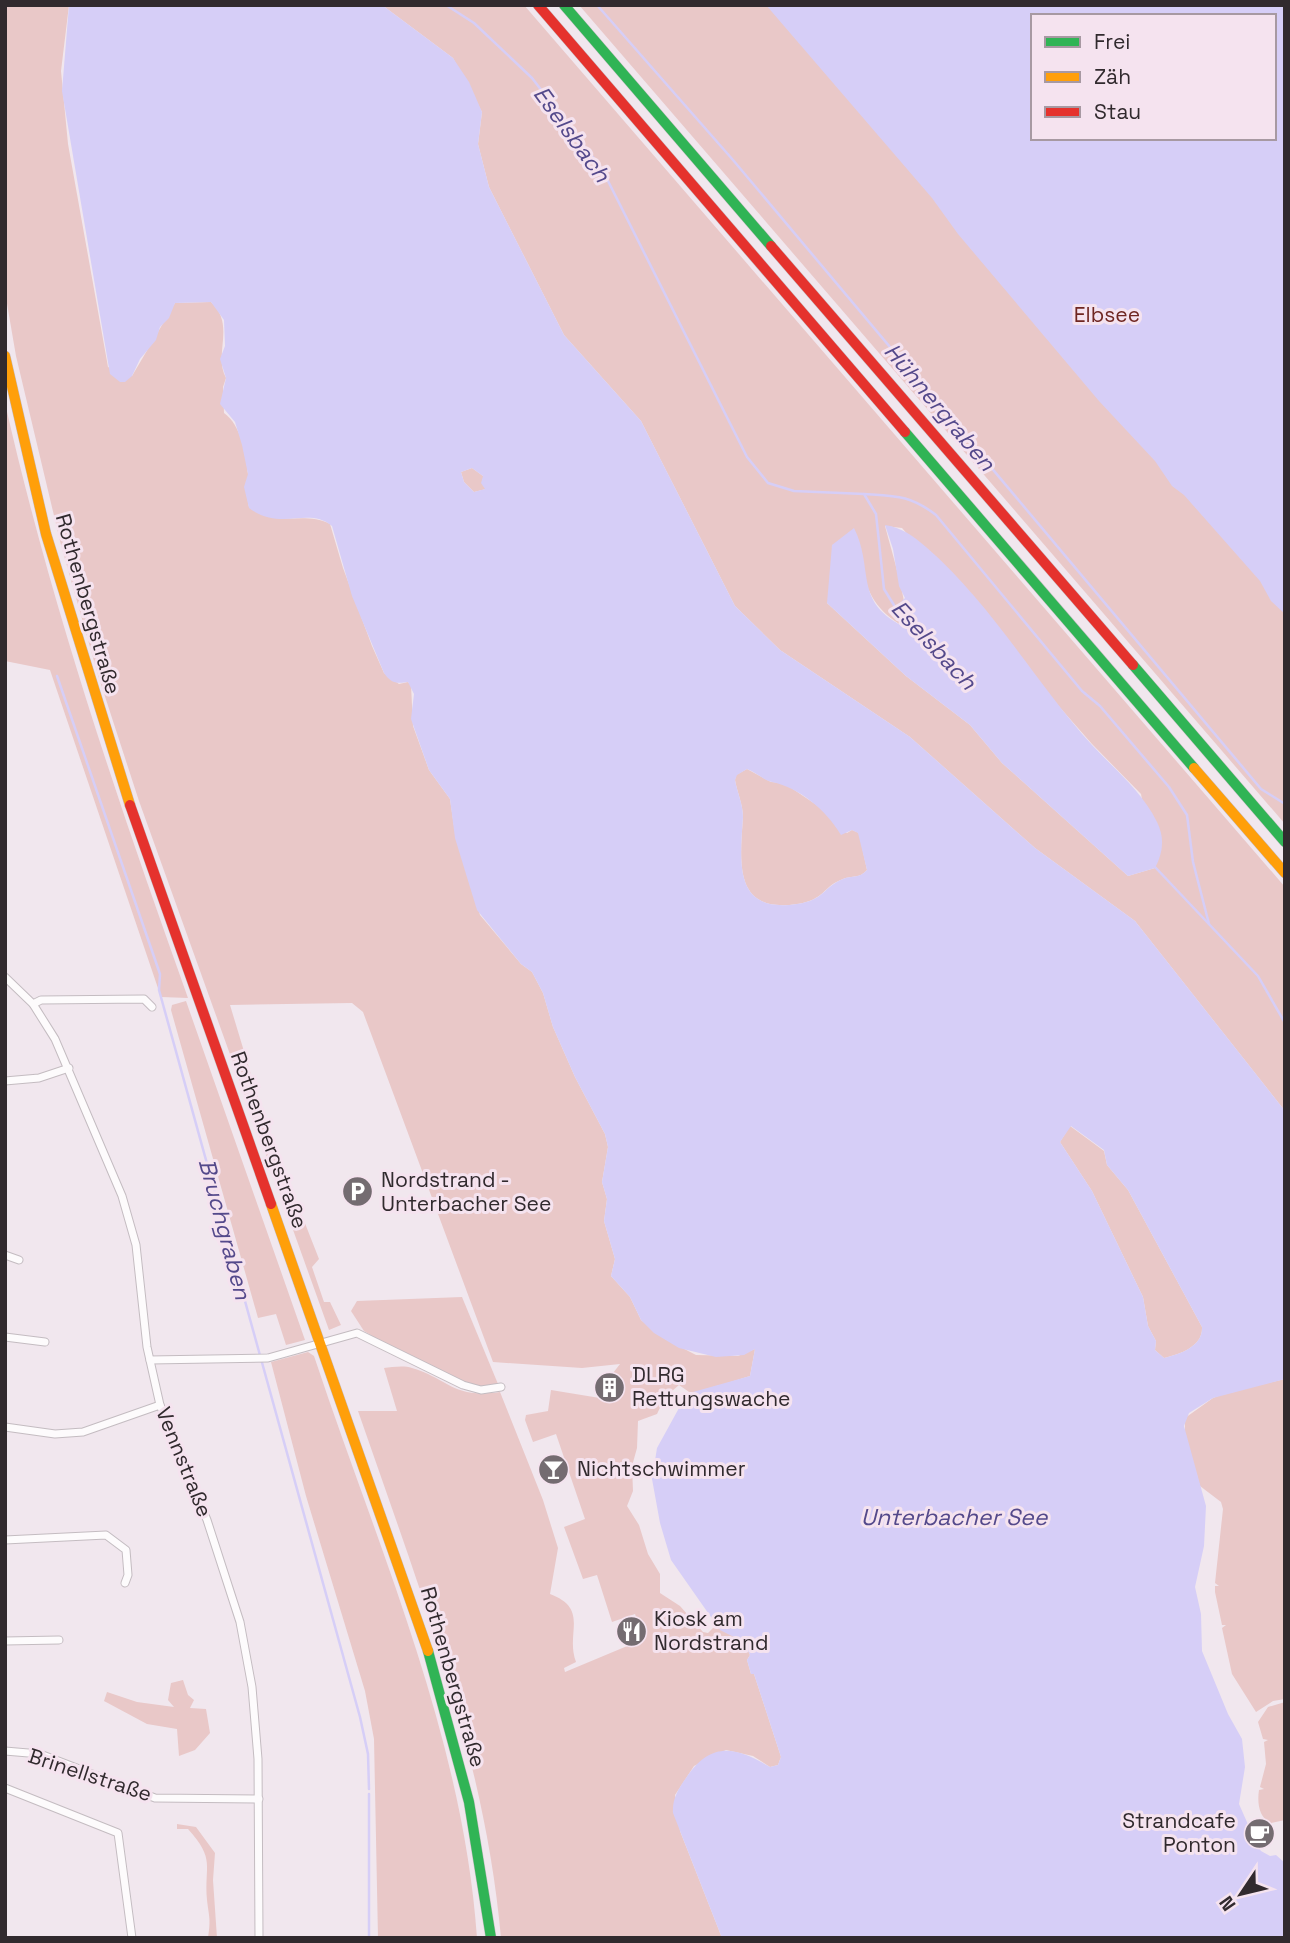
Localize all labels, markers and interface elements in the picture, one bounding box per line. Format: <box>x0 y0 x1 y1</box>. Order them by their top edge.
legend <box>1031 14 1276 140</box>
text: Frei <box>1094 28 1130 55</box>
text: Zäh <box>1094 63 1131 90</box>
water label: Eselsbach <box>527 80 618 189</box>
text: Stau <box>1094 98 1141 125</box>
park label: Elbsee <box>1074 301 1140 328</box>
water label: Hühnergraben <box>878 337 1003 478</box>
street label: Rothenbergstraße <box>50 511 127 697</box>
water label: Eselsbach <box>885 594 984 697</box>
street label: Rothenbergstraße <box>225 1048 314 1232</box>
water label: Bruchgraben <box>192 1155 258 1304</box>
place label: Nordstrand - Unterbacher See <box>381 1166 551 1217</box>
parking icon: Nordstrand - Unterbacher See <box>341 1175 375 1209</box>
place label: DLRG Rettungswache <box>632 1361 791 1412</box>
building icon: DLRG Rettungswache <box>592 1370 626 1404</box>
street label: Vennstraße <box>150 1403 219 1521</box>
bar icon: Nichtschwimmer <box>537 1452 571 1486</box>
place label: Nichtschwimmer <box>577 1455 746 1482</box>
water label: Unterbacher See <box>861 1502 1049 1532</box>
street label: Rothenbergstraße <box>415 1584 492 1770</box>
place label: Kiosk am Nordstrand <box>654 1605 769 1656</box>
restaurant icon: Kiosk am Nordstrand <box>614 1614 648 1648</box>
street label: Brinellstraße <box>25 1742 155 1807</box>
place label: Strandcafe Ponton <box>1122 1807 1236 1858</box>
cafe icon: Strandcafe Ponton <box>1242 1816 1276 1850</box>
north arrow <box>1206 1859 1276 1929</box>
text: N <box>1214 1891 1241 1916</box>

